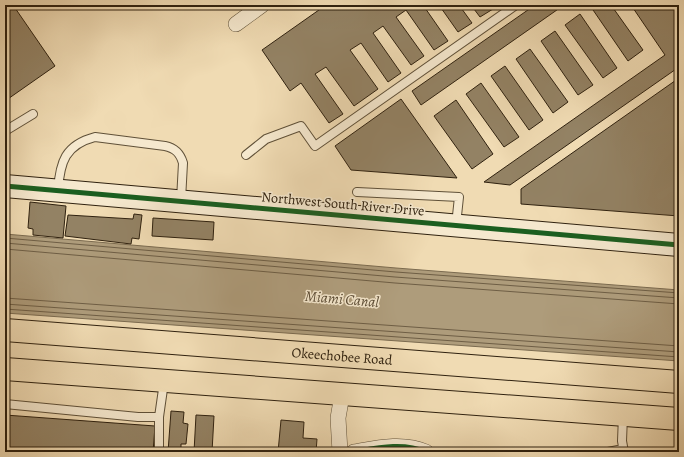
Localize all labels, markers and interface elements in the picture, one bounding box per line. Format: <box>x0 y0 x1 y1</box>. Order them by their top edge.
street label: Northwest South River Drive <box>261 187 425 221</box>
water label: Miami Canal <box>304 286 380 312</box>
street label: Okeechobee Road <box>291 343 394 369</box>

